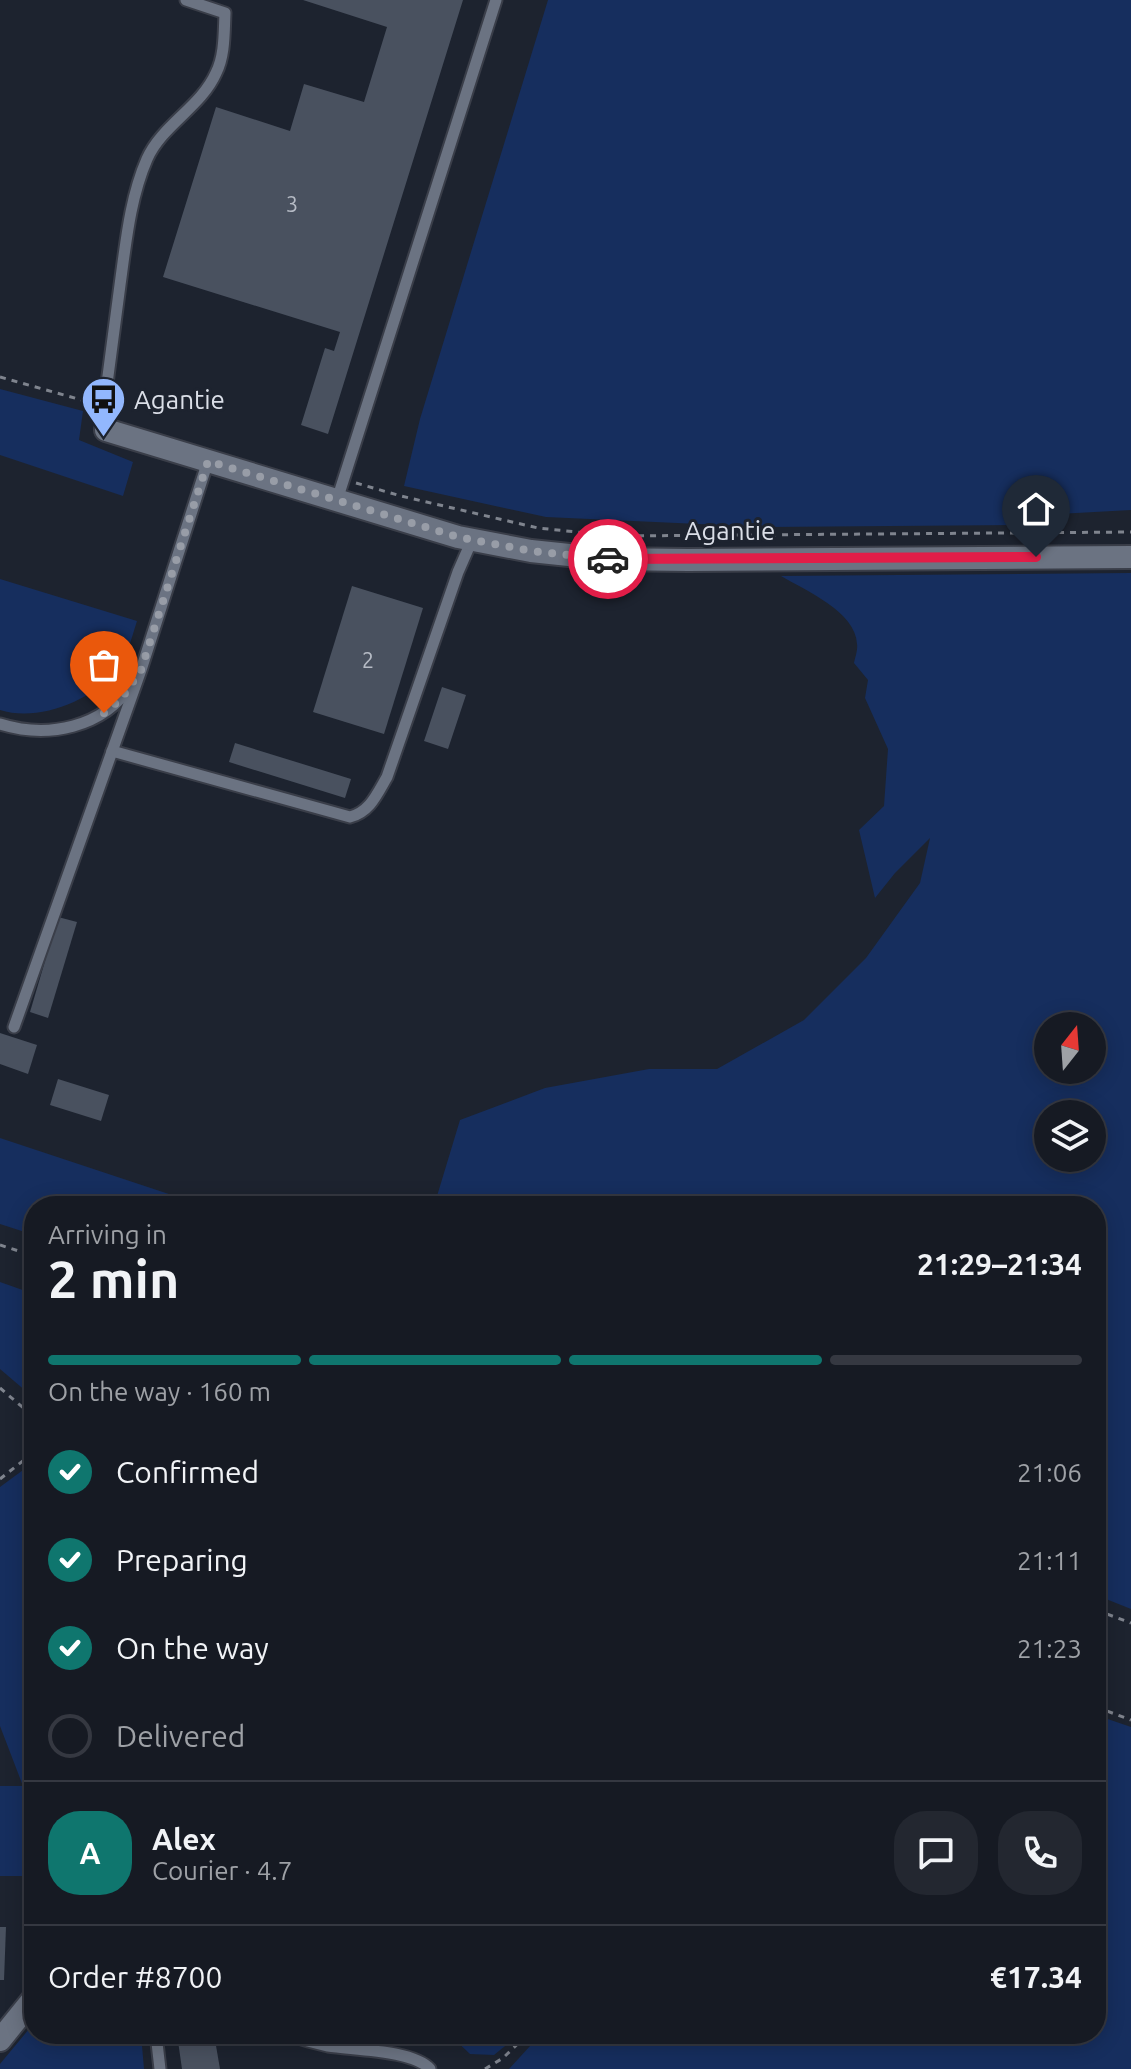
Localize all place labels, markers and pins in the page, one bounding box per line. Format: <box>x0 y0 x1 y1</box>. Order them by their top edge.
bus stop icon: Agantie <box>79 376 127 439</box>
place label: Agantie <box>134 385 225 414</box>
pin <box>1002 475 1070 557</box>
pin <box>70 631 138 713</box>

